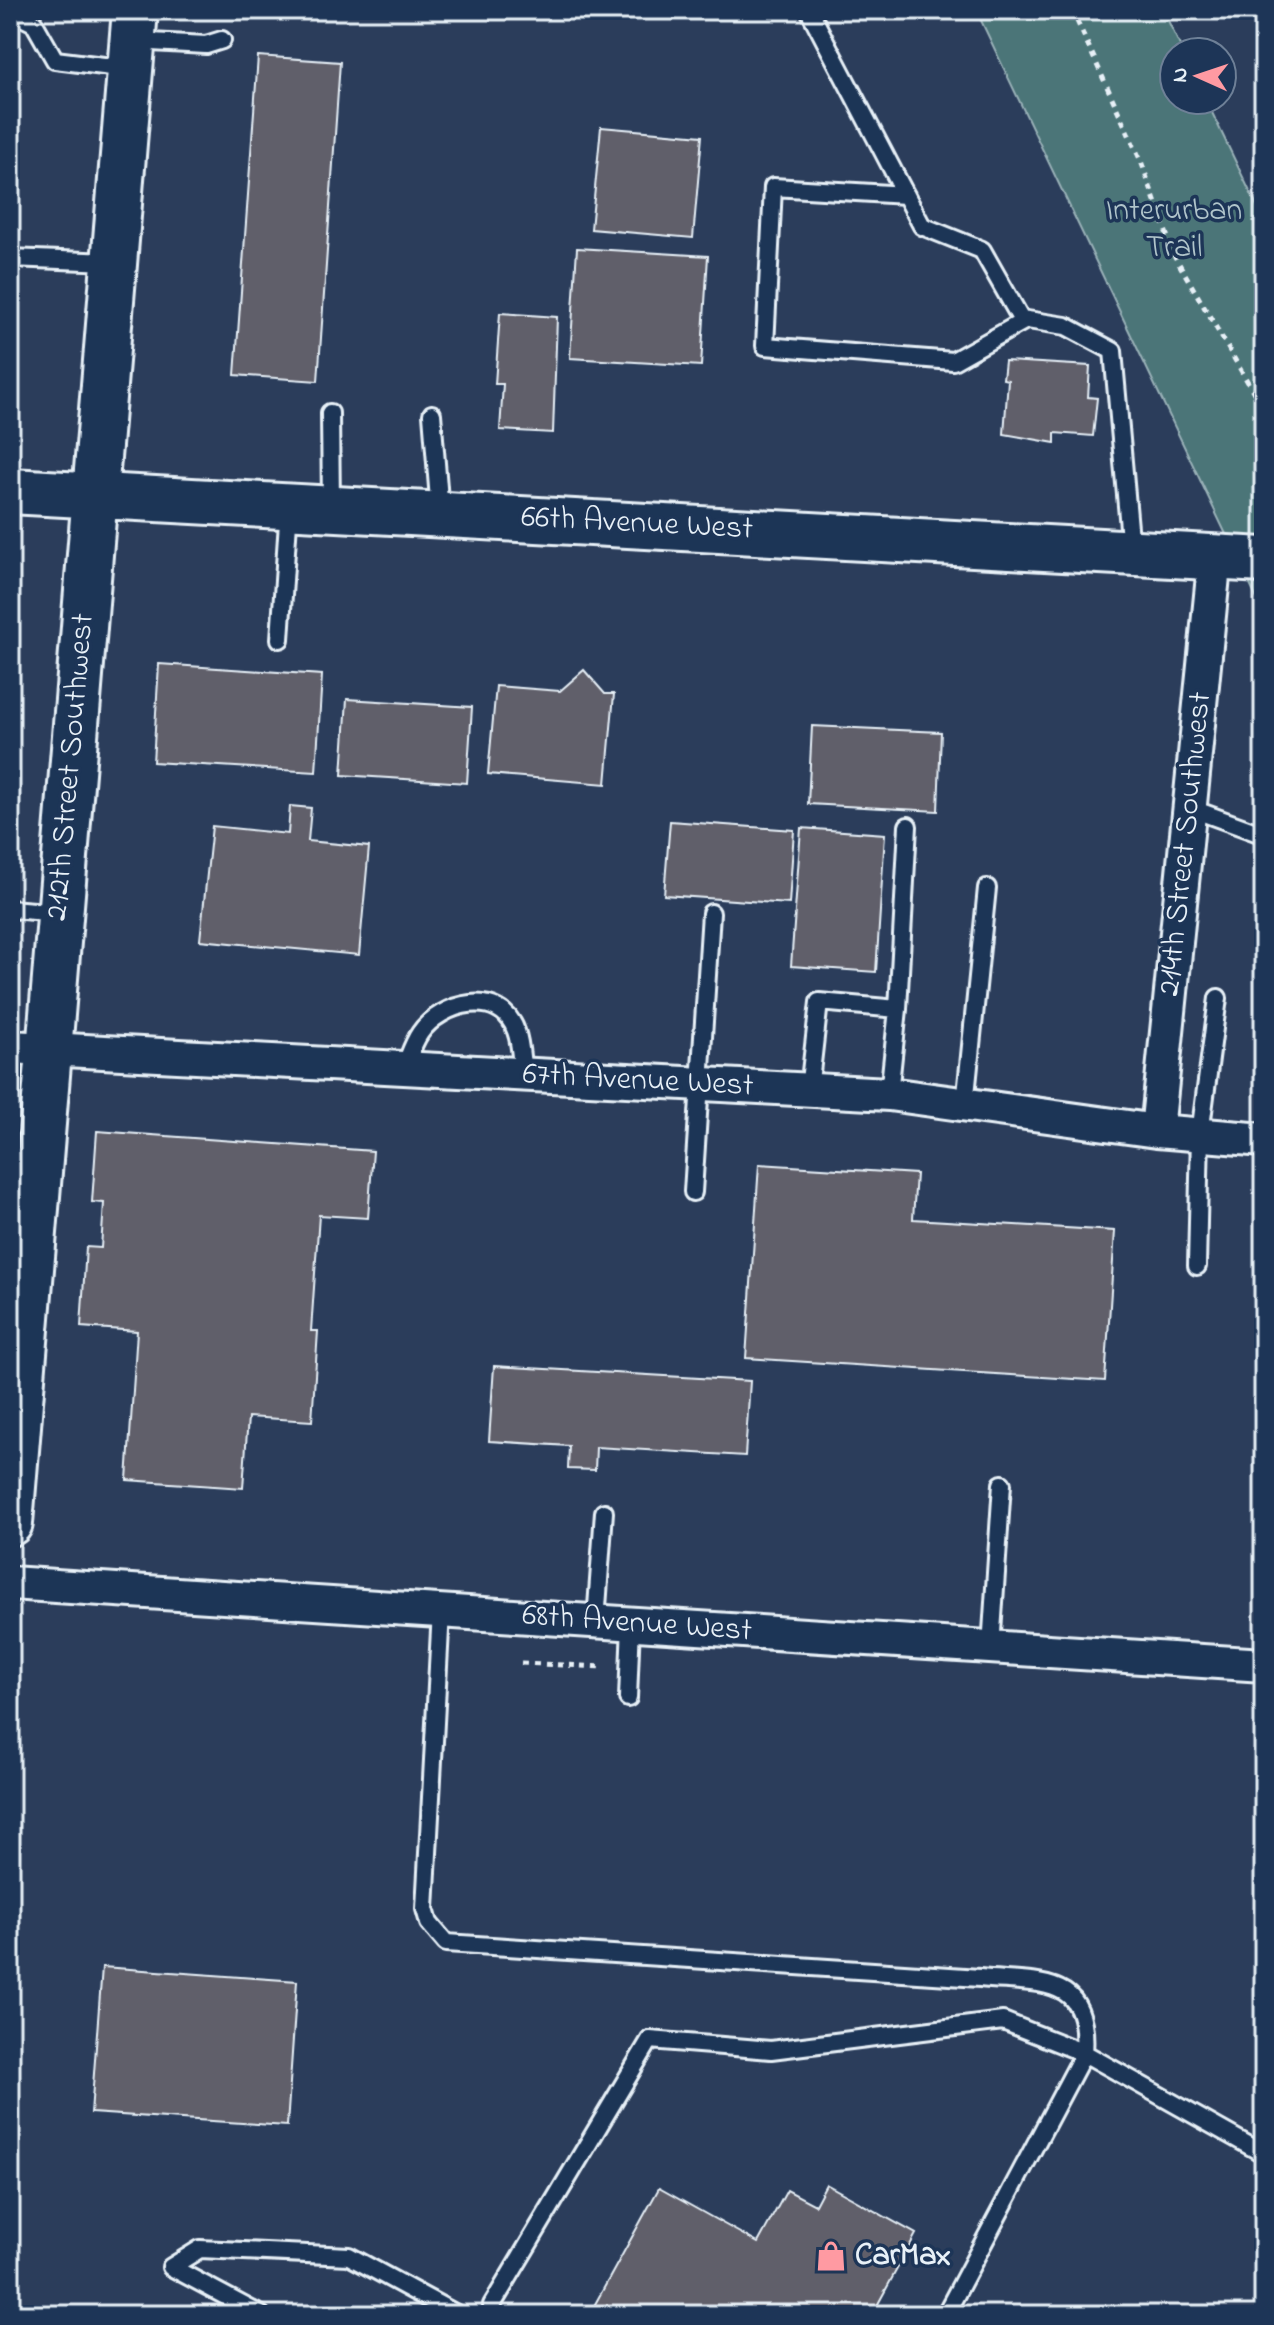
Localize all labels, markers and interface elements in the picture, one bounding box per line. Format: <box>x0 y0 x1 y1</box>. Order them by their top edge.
north arrow <box>1158 36 1238 116</box>
text: N <box>1165 67 1197 83</box>
park label: Interurban Trail <box>1106 188 1242 272</box>
street label: 66th Avenue West <box>520 494 754 554</box>
street label: 212th Street Southwest <box>34 611 108 923</box>
street label: 214th Street Southwest <box>1147 689 1225 998</box>
street label: 67th Avenue West <box>521 1051 755 1111</box>
street label: 68th Avenue West <box>521 1593 754 1655</box>
place label: CarMax <box>855 2233 951 2280</box>
shop icon: CarMax <box>814 2239 848 2273</box>

